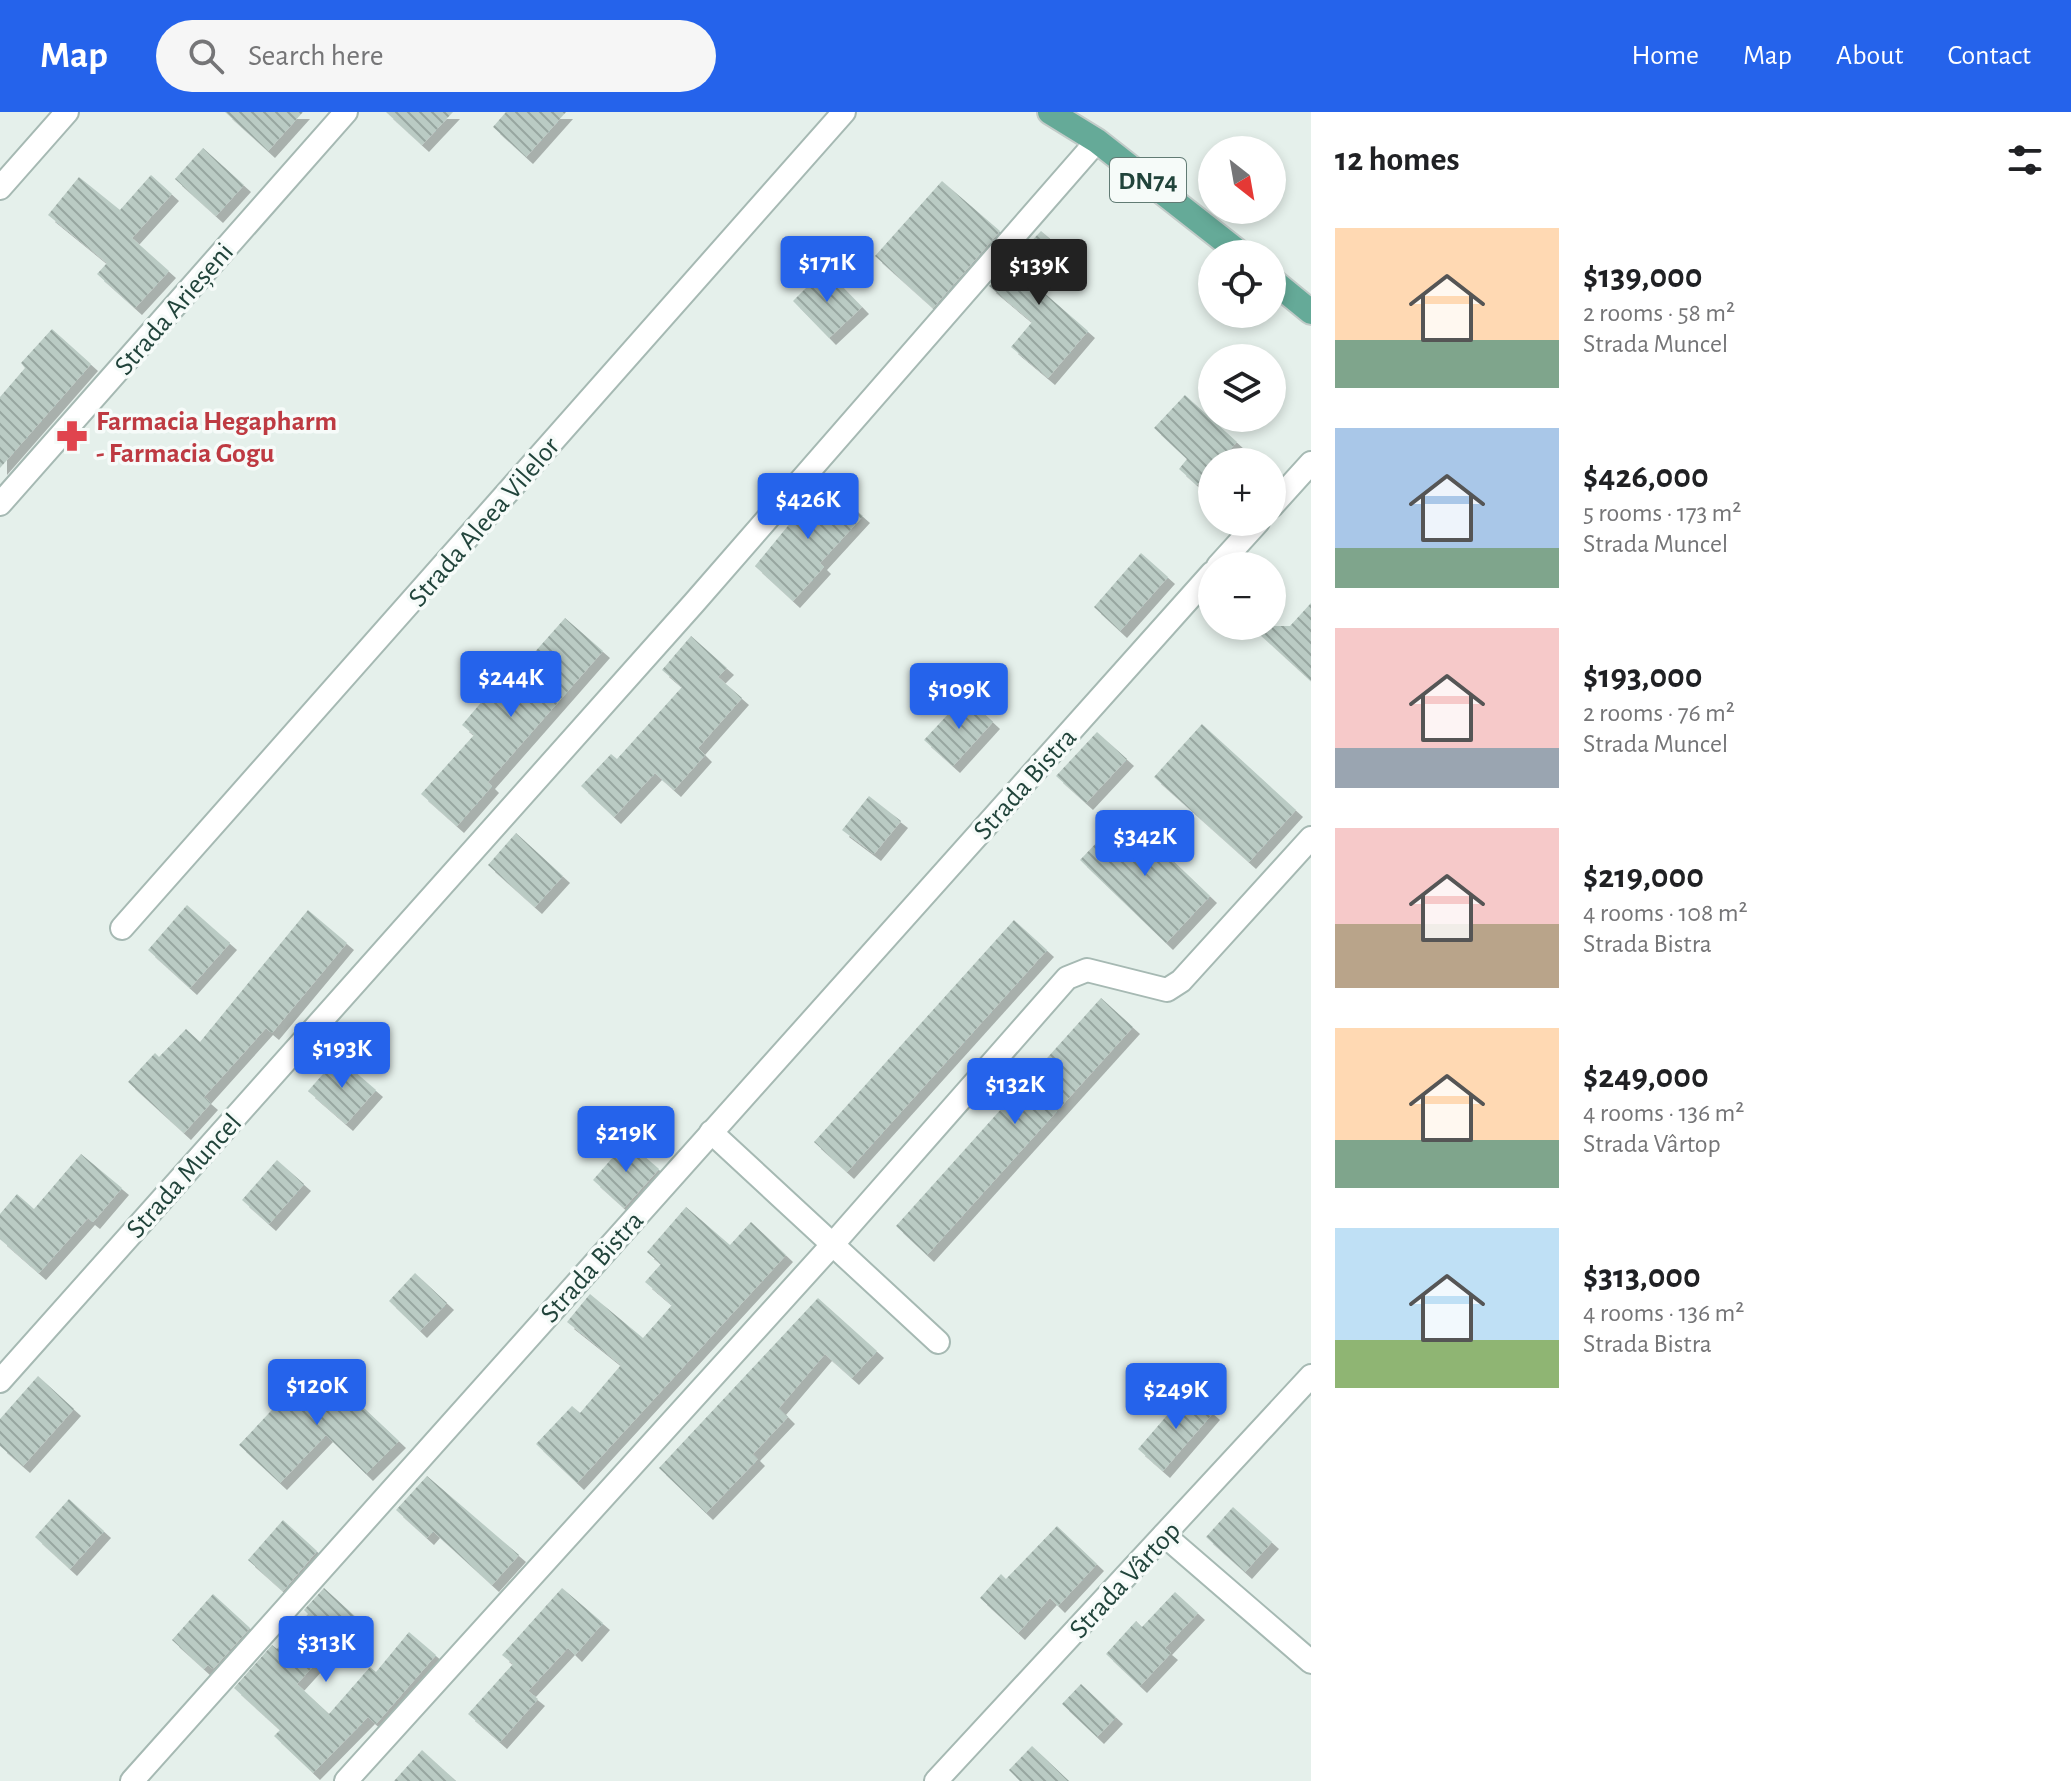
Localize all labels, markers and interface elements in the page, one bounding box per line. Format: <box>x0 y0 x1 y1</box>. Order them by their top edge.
search box <box>156 20 716 92</box>
icon: search <box>184 34 228 78</box>
text: Map <box>40 37 108 75</box>
text: Search here <box>248 41 384 71</box>
text: Home <box>1632 42 1699 70</box>
text: Map <box>1743 42 1792 70</box>
text: About <box>1836 42 1904 70</box>
text: Contact <box>1948 42 2031 70</box>
north arrow <box>1198 136 1286 224</box>
map controls <box>1198 136 1286 640</box>
icon: filters <box>2003 138 2047 182</box>
text: 12 homes <box>1335 143 1460 177</box>
road number: DN74 <box>1110 158 1186 202</box>
pin: $171K <box>771 236 883 304</box>
street label: Strada Arieșeni <box>110 238 240 381</box>
pin: $139K <box>983 239 1095 307</box>
button: locate <box>1198 240 1286 328</box>
text: $171K <box>799 249 855 275</box>
text: $139K <box>1009 252 1069 278</box>
icon: home <box>1399 260 1495 356</box>
text: $139,000 <box>1583 260 1703 294</box>
text: 2 rooms · 58 m² <box>1583 300 1735 326</box>
text: Strada Muncel <box>1583 331 1728 357</box>
button: layers <box>1198 344 1286 432</box>
place label: Farmacia Hegapharm - Farmacia Gogu <box>96 408 337 468</box>
pharmacy icon: Farmacia Hegapharm - Farmacia Gogu <box>55 419 89 453</box>
street label: Strada Aleea Vilelor <box>404 432 565 612</box>
button: + <box>1198 448 1286 536</box>
icon: home <box>1399 460 1495 556</box>
text: $426,000 <box>1583 460 1709 494</box>
pin: $426K <box>752 473 864 541</box>
text: $426K <box>776 486 840 512</box>
text: 5 rooms · 173 m² <box>1583 500 1741 526</box>
text: Strada Muncel <box>1583 531 1728 557</box>
button: − <box>1198 552 1286 640</box>
pin: $244K <box>455 651 567 719</box>
icon: home <box>1399 660 1495 756</box>
text: $193,000 <box>1583 660 1703 694</box>
pin: $109K <box>903 663 1015 731</box>
text: $244K <box>478 664 544 690</box>
text: $109K <box>928 676 990 702</box>
text: 2 rooms · 76 m² <box>1583 700 1735 726</box>
street label: Strada Bistra <box>969 723 1082 845</box>
text: Strada Muncel <box>1583 731 1728 757</box>
pin: $342K <box>1089 810 1201 878</box>
text: $342K <box>1113 823 1177 849</box>
icon: home <box>1399 860 1495 956</box>
text: $219,000 <box>1583 860 1704 894</box>
text: 4 rooms · 108 m² <box>1583 900 1748 926</box>
text: Strada Bistra <box>1583 931 1712 957</box>
pin: $193K <box>286 1022 398 1090</box>
text: $193K <box>312 1035 372 1061</box>
pin: $132K <box>959 1058 1071 1126</box>
icon: home <box>1399 1060 1495 1156</box>
text: $249,000 <box>1583 1060 1709 1094</box>
text: $132K <box>985 1071 1045 1097</box>
text: 4 rooms · 136 m² <box>1583 1100 1744 1126</box>
pin: $219K <box>570 1106 682 1174</box>
street label: Strada Muncel <box>122 1109 247 1244</box>
text: $219K <box>595 1119 657 1145</box>
text: Strada Vârtop <box>1583 1131 1721 1157</box>
street label: Strada Bistra <box>536 1206 649 1328</box>
icon: home <box>1399 1260 1495 1356</box>
text: $313,000 <box>1583 1260 1701 1294</box>
text: 4 rooms · 136 m² <box>1583 1300 1744 1326</box>
text: Strada Bistra <box>1583 1331 1712 1357</box>
pin: $120K <box>261 1359 373 1427</box>
pin: $249K <box>1120 1363 1232 1431</box>
text: $120K <box>286 1372 348 1398</box>
text: $249K <box>1144 1376 1208 1402</box>
street label: Strada Vârtop <box>1065 1517 1186 1644</box>
pin: $313K <box>270 1616 382 1684</box>
text: $313K <box>297 1629 355 1655</box>

